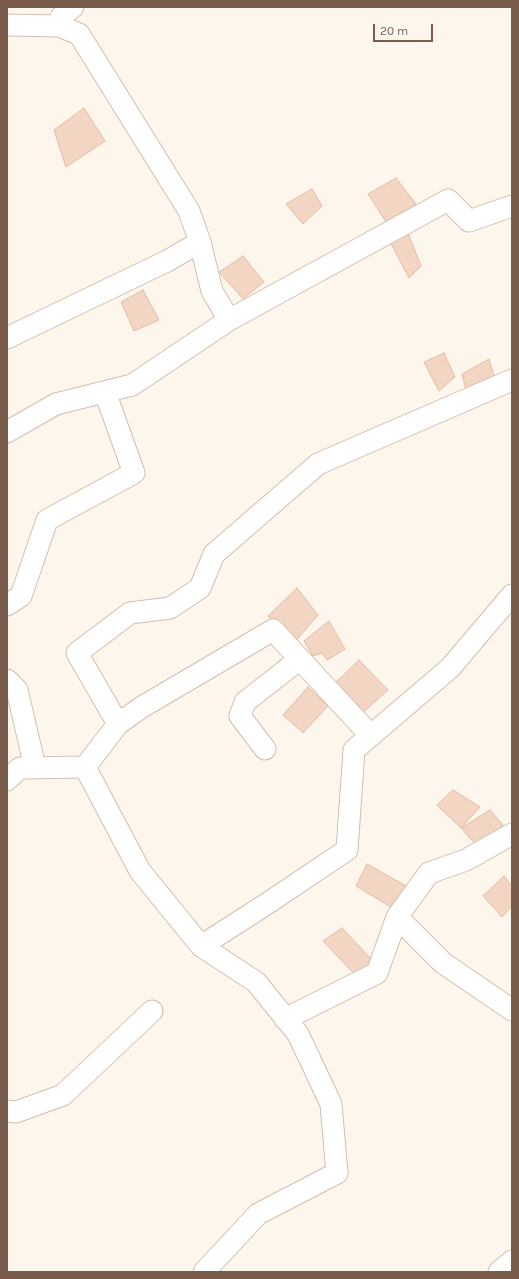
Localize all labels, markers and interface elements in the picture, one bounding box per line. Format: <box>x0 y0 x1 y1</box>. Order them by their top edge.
scale bar <box>375 16 435 42</box>
text: 20 m <box>380 24 408 38</box>

